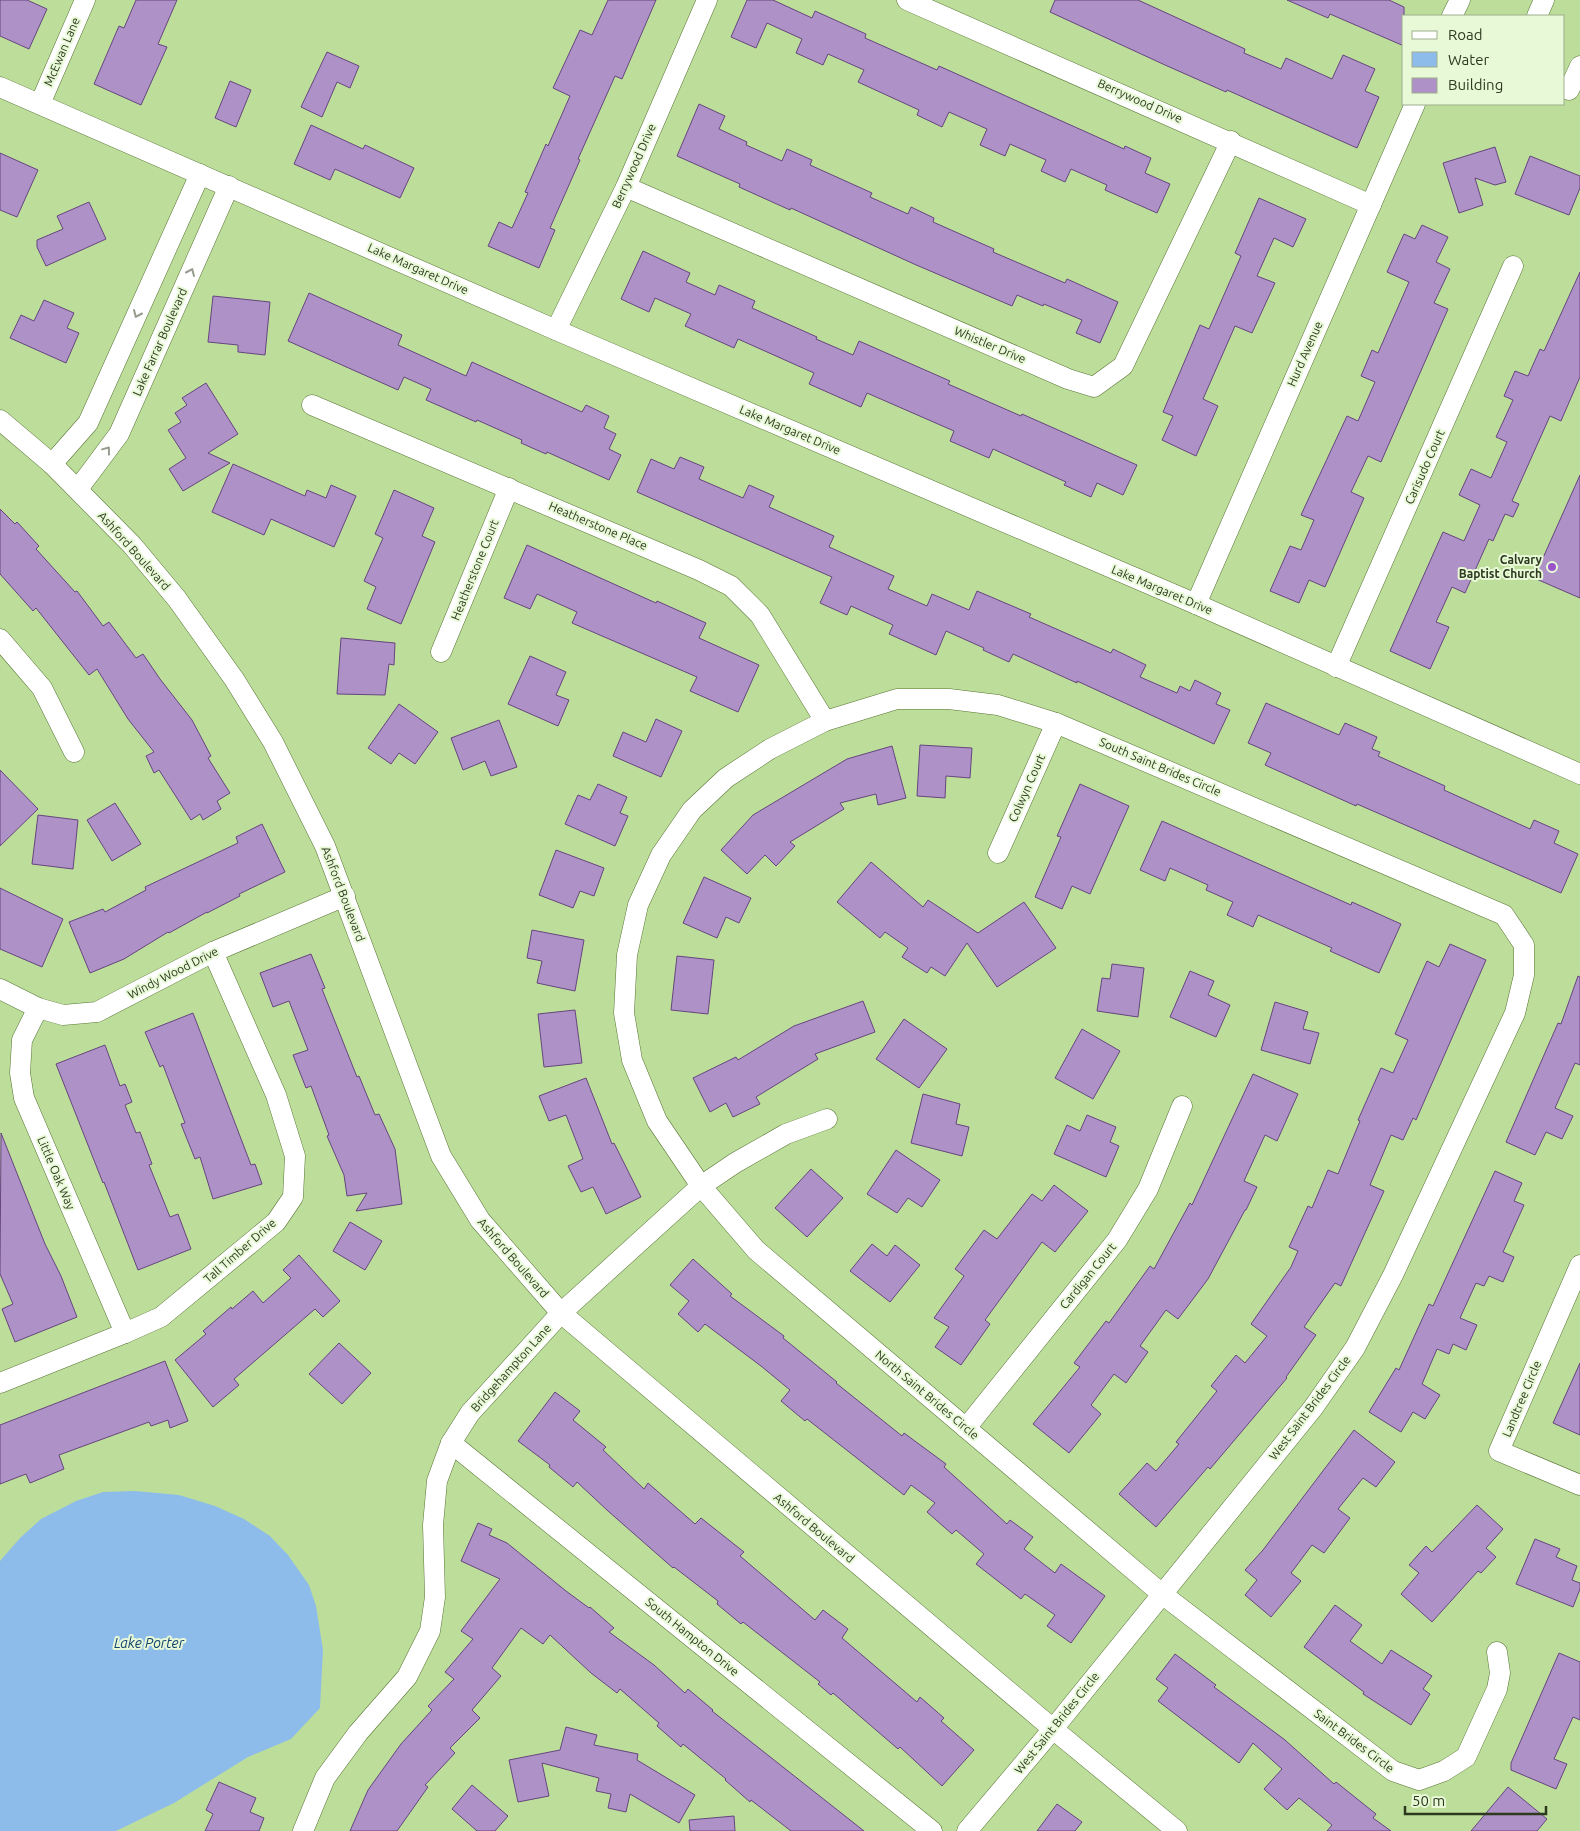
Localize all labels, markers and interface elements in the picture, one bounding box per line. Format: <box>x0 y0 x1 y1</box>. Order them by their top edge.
street label: McEwan Lane <box>41 15 82 88</box>
legend <box>1402 15 1565 105</box>
text: Road <box>1448 26 1483 43</box>
text: Water <box>1448 51 1489 68</box>
street label: Berrywood Drive <box>1096 76 1184 125</box>
text: Building <box>1448 76 1503 93</box>
street label: Berrywood Drive <box>609 122 658 210</box>
street label: Lake Margaret Drive <box>366 240 471 297</box>
one-way arrow <box>185 268 196 277</box>
street label: Lake Farrar Boulevard <box>130 286 189 398</box>
one-way arrow <box>133 309 144 318</box>
street label: Hurd Avenue <box>1284 319 1325 388</box>
street label: Whistler Drive <box>953 324 1028 365</box>
street label: Lake Margaret Drive <box>738 402 843 457</box>
street label: Carisudo Court <box>1402 427 1447 506</box>
one-way arrow <box>102 447 110 456</box>
street label: Heatherstone Place <box>547 499 649 552</box>
street label: Ashford Boulevard <box>96 509 173 592</box>
street label: Heatherstone Court <box>448 517 501 622</box>
place label: Calvary Baptist Church <box>1459 553 1543 580</box>
marker: Calvary Baptist Church <box>1546 561 1558 573</box>
street label: Lake Margaret Drive <box>1110 562 1215 617</box>
street label: South Saint Brides Circle <box>1097 735 1223 798</box>
street label: Colwyn Court <box>1006 752 1047 824</box>
street label: Ashford Boulevard <box>319 844 368 943</box>
street label: Windy Wood Drive <box>125 944 220 1001</box>
street label: Little Oak Way <box>35 1134 78 1211</box>
street label: Ashford Boulevard <box>475 1215 551 1300</box>
street label: Tall Timber Drive <box>201 1216 278 1285</box>
street label: Cardigan Court <box>1057 1240 1118 1311</box>
street label: Bridgehampton Lane <box>468 1321 553 1414</box>
street label: North Saint Brides Circle <box>873 1348 982 1442</box>
street label: West Saint Brides Circle <box>1266 1353 1353 1462</box>
street label: Landtree Circle <box>1500 1359 1543 1439</box>
street label: Ashford Boulevard <box>772 1490 857 1565</box>
street label: South Hampton Drive <box>643 1595 742 1678</box>
water label: Lake Porter <box>114 1635 185 1651</box>
street label: West Saint Brides Circle <box>1012 1669 1102 1776</box>
street label: Saint Brides Circle <box>1312 1706 1397 1775</box>
scale bar <box>1405 1784 1546 1816</box>
text: 50 m <box>1412 1792 1445 1809</box>

